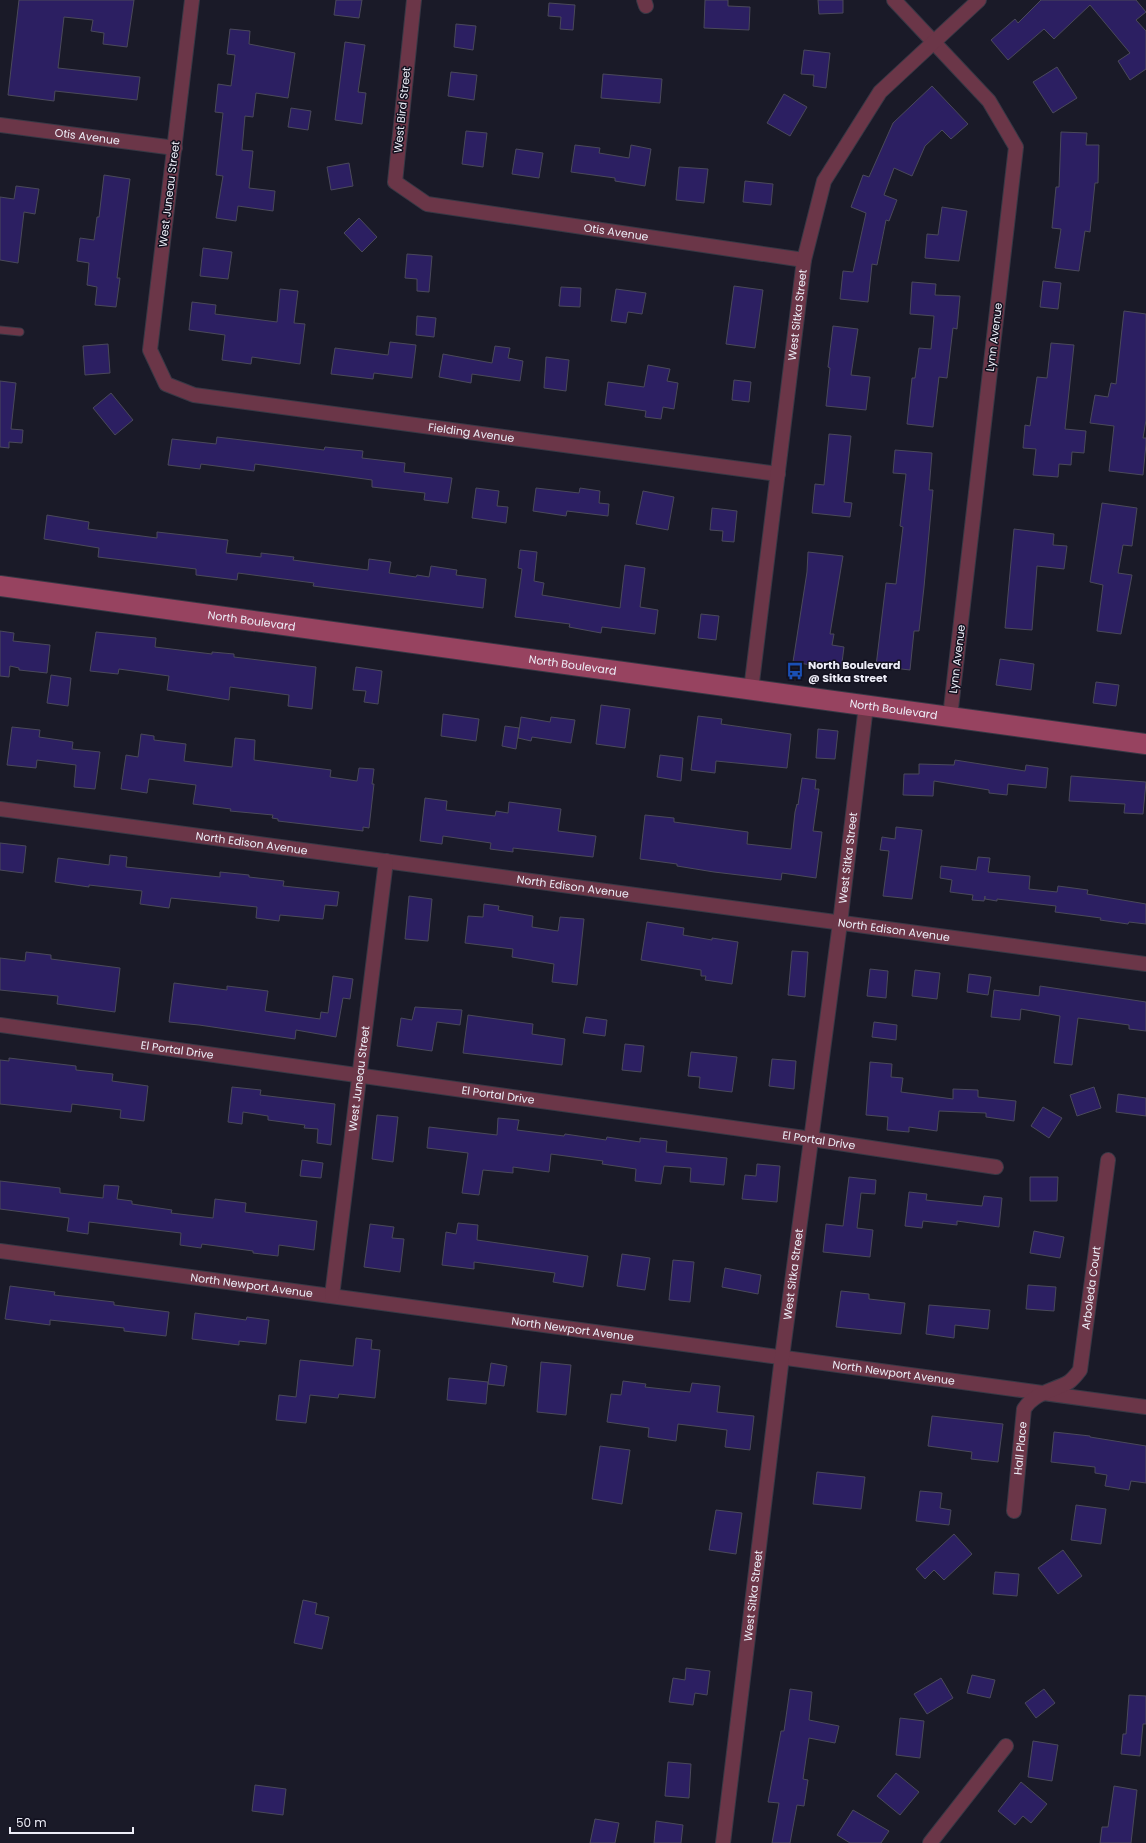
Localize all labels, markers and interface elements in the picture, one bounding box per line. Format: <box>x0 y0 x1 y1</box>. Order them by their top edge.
street label: West Bird Street <box>390 66 414 154</box>
street label: Otis Avenue <box>54 124 121 149</box>
street label: West Juneau Street <box>155 140 183 248</box>
street label: Otis Avenue <box>583 219 650 245</box>
street label: West Sitka Street <box>784 268 811 361</box>
street label: Lynn Avenue <box>982 301 1006 372</box>
street label: Fielding Avenue <box>427 419 516 446</box>
street label: North Boulevard <box>207 607 297 635</box>
street label: Lynn Avenue <box>945 623 969 694</box>
street label: North Boulevard <box>528 651 617 679</box>
place label: North Boulevard @ Sitka Street <box>808 657 900 686</box>
bus stop icon: North Boulevard @ Sitka Street <box>785 661 805 681</box>
street label: North Boulevard <box>849 695 938 723</box>
street label: West Sitka Street <box>834 811 861 904</box>
street label: North Edison Avenue <box>195 828 309 859</box>
street label: North Edison Avenue <box>516 871 630 902</box>
street label: North Edison Avenue <box>837 914 951 945</box>
street label: West Juneau Street <box>344 1025 373 1133</box>
street label: El Portal Drive <box>140 1037 215 1063</box>
street label: El Portal Drive <box>461 1082 536 1108</box>
street label: El Portal Drive <box>781 1127 857 1154</box>
street label: West Sitka Street <box>779 1228 807 1321</box>
street label: Arboleda Court <box>1077 1245 1104 1331</box>
street label: North Newport Avenue <box>189 1269 314 1302</box>
street label: North Newport Avenue <box>511 1313 635 1345</box>
street label: North Newport Avenue <box>832 1356 956 1389</box>
street label: Hall Place <box>1010 1421 1031 1476</box>
street label: West Sitka Street <box>740 1549 766 1642</box>
scale bar <box>10 1809 133 1835</box>
text: 50 m <box>16 1814 47 1831</box>

